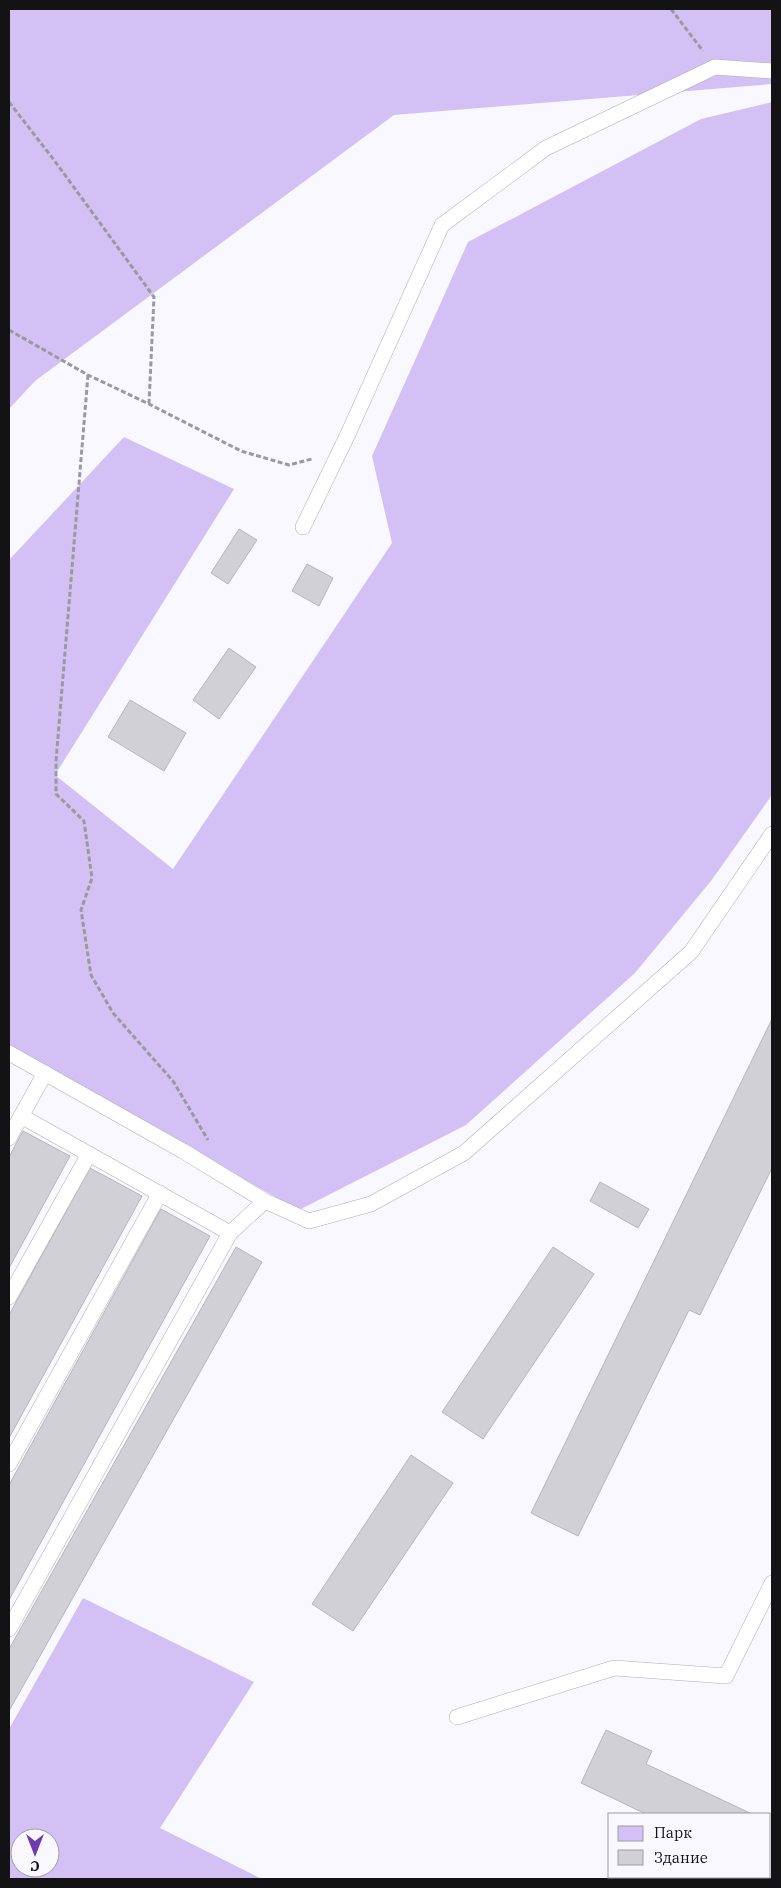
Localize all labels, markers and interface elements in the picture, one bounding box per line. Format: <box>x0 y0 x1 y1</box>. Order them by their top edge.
legend <box>608 1813 771 1878</box>
text: Парк <box>654 1823 692 1842</box>
north arrow <box>10 1828 60 1878</box>
text: Здание <box>654 1848 708 1867</box>
text: С <box>30 1857 40 1875</box>

